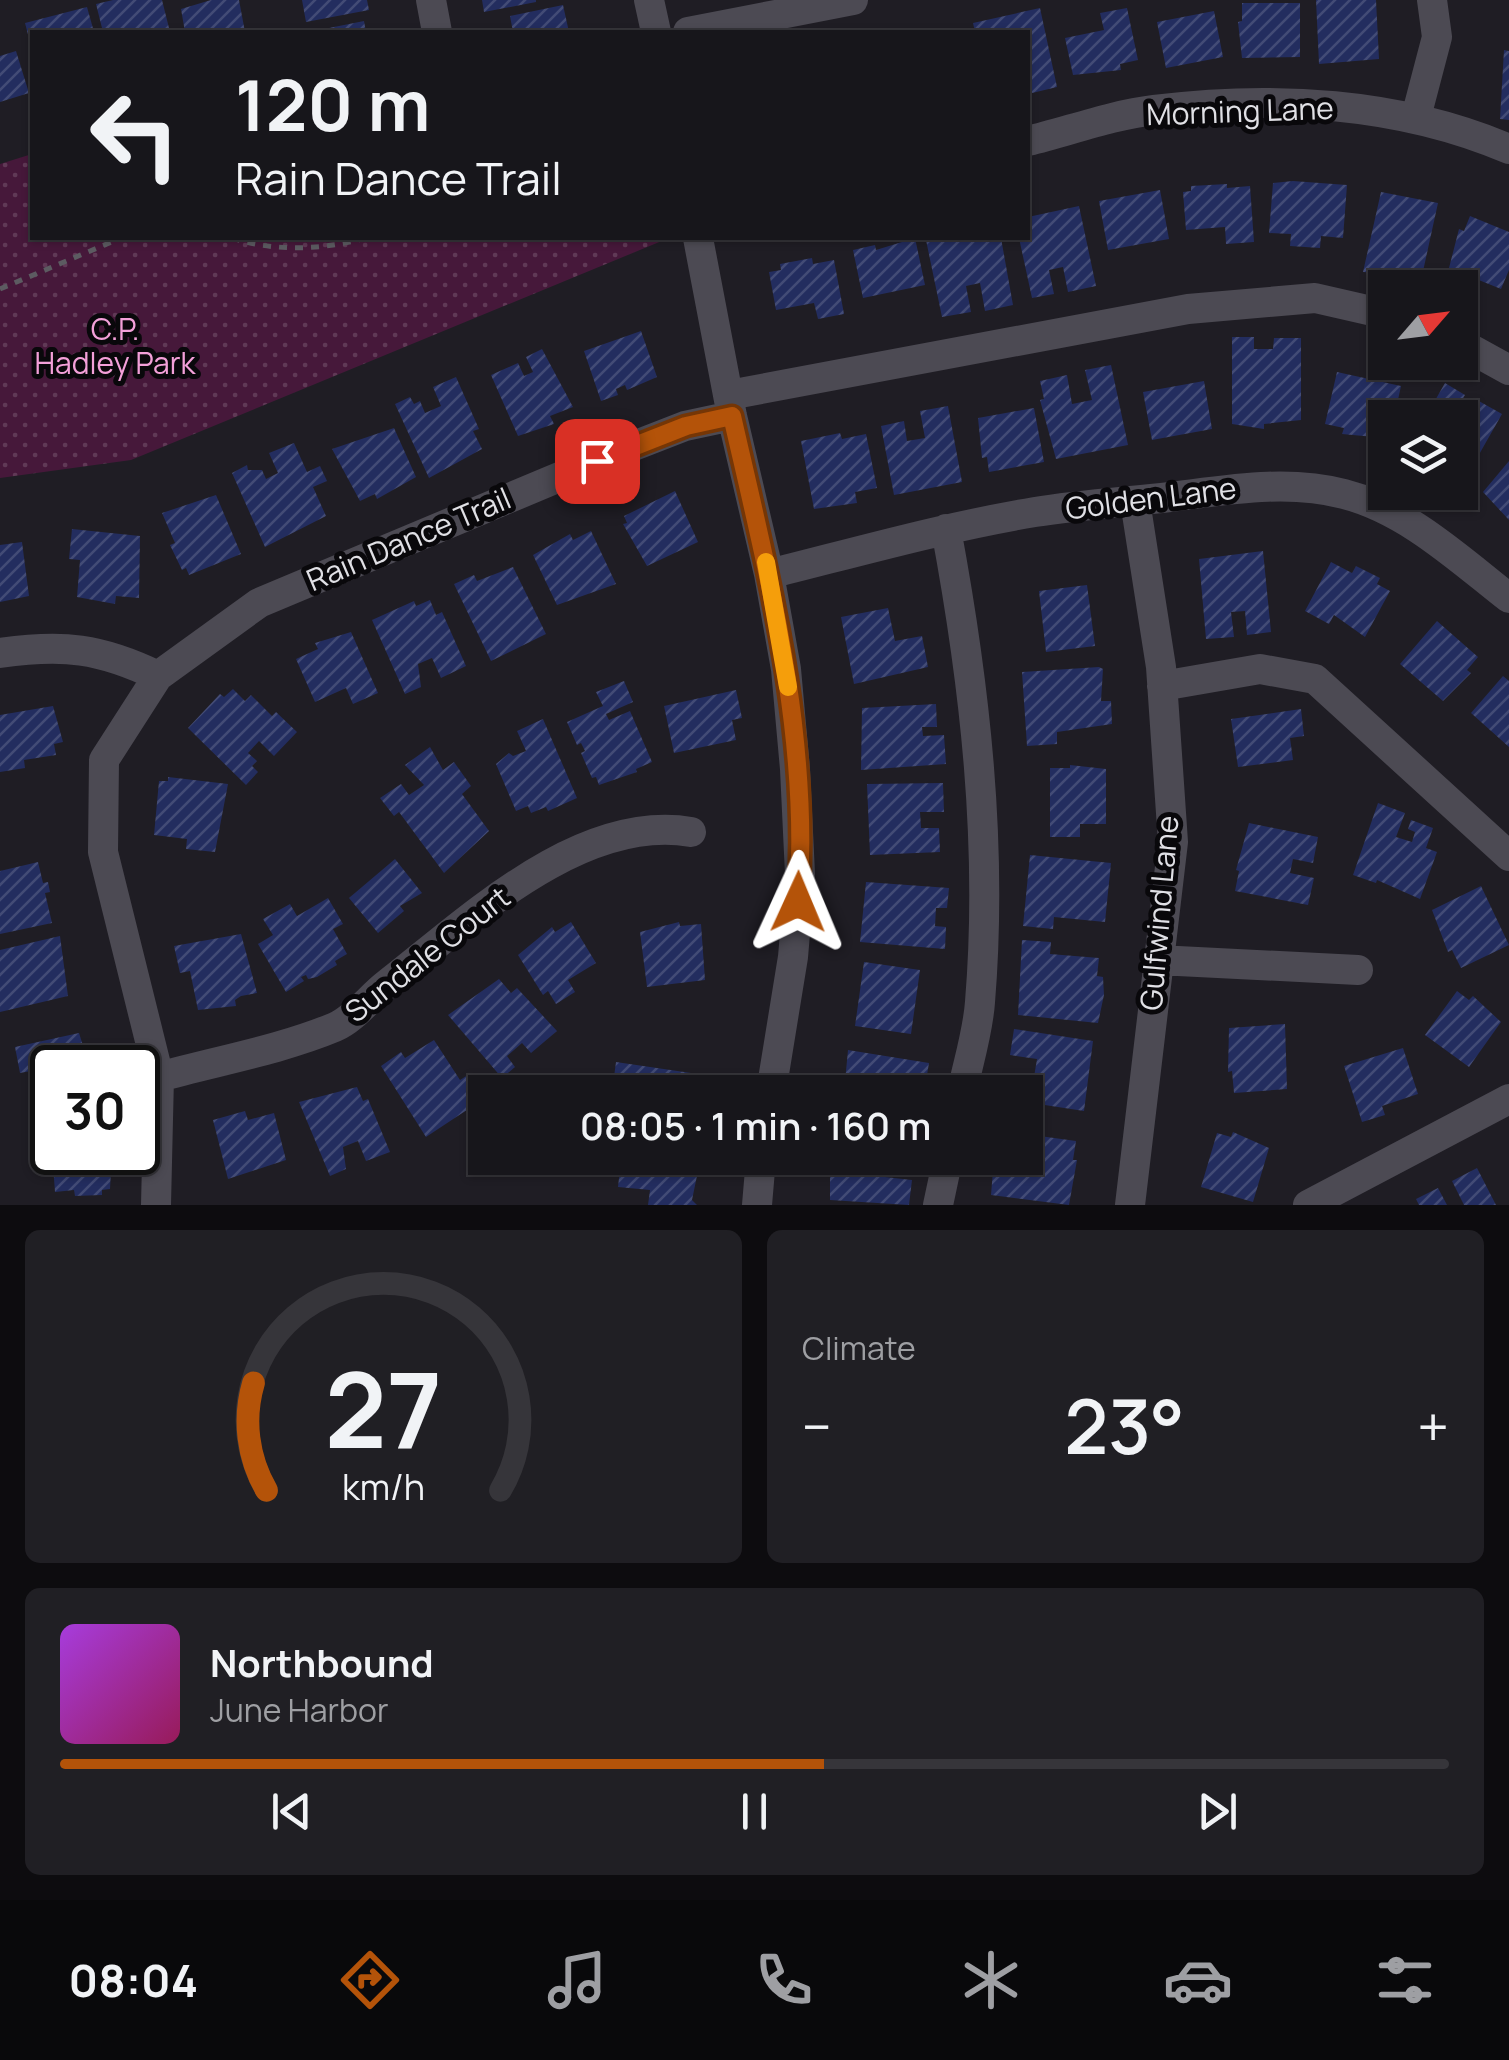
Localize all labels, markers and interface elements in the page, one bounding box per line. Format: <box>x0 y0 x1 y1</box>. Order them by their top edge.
text: 120 m <box>235 56 430 152</box>
icon: left <box>70 70 200 200</box>
street label: Morning Lane <box>1146 87 1334 134</box>
text: Rain Dance Trail <box>235 147 562 209</box>
north arrow <box>1368 270 1478 380</box>
map controls <box>1368 270 1478 510</box>
park label: C.P. Hadley Park <box>35 308 197 383</box>
button: layers <box>1368 400 1478 510</box>
pin <box>555 419 640 504</box>
icon: arrive <box>570 434 625 489</box>
street label: Golden Lane <box>1063 467 1239 528</box>
street label: Rain Dance Trail <box>300 477 517 600</box>
street label: Gulfwind Lane <box>1130 814 1187 1012</box>
position arrow <box>746 850 850 954</box>
street label: Sundale Court <box>336 876 518 1031</box>
speed limit sign: 30 <box>30 1045 160 1175</box>
text: 08:05 · 1 min · 160 m <box>580 1099 931 1151</box>
text: Climate <box>802 1326 916 1370</box>
text: 27 <box>325 1337 442 1479</box>
text: 23° <box>1064 1374 1185 1477</box>
text: − <box>802 1388 832 1464</box>
text: + <box>1417 1388 1449 1464</box>
text: km/h <box>342 1462 425 1511</box>
text: Northbound <box>210 1636 434 1688</box>
text: June Harbor <box>210 1688 388 1732</box>
icon: previous <box>264 1784 319 1839</box>
icon: pause <box>727 1784 782 1839</box>
icon: next <box>1190 1784 1245 1839</box>
icon: directions <box>335 1945 405 2015</box>
icon: music <box>542 1945 612 2015</box>
icon: phone <box>749 1945 819 2015</box>
icon: climate <box>956 1945 1026 2015</box>
icon: car <box>1163 1945 1233 2015</box>
icon: filters <box>1370 1945 1440 2015</box>
text: 08:04 <box>69 1949 198 2011</box>

